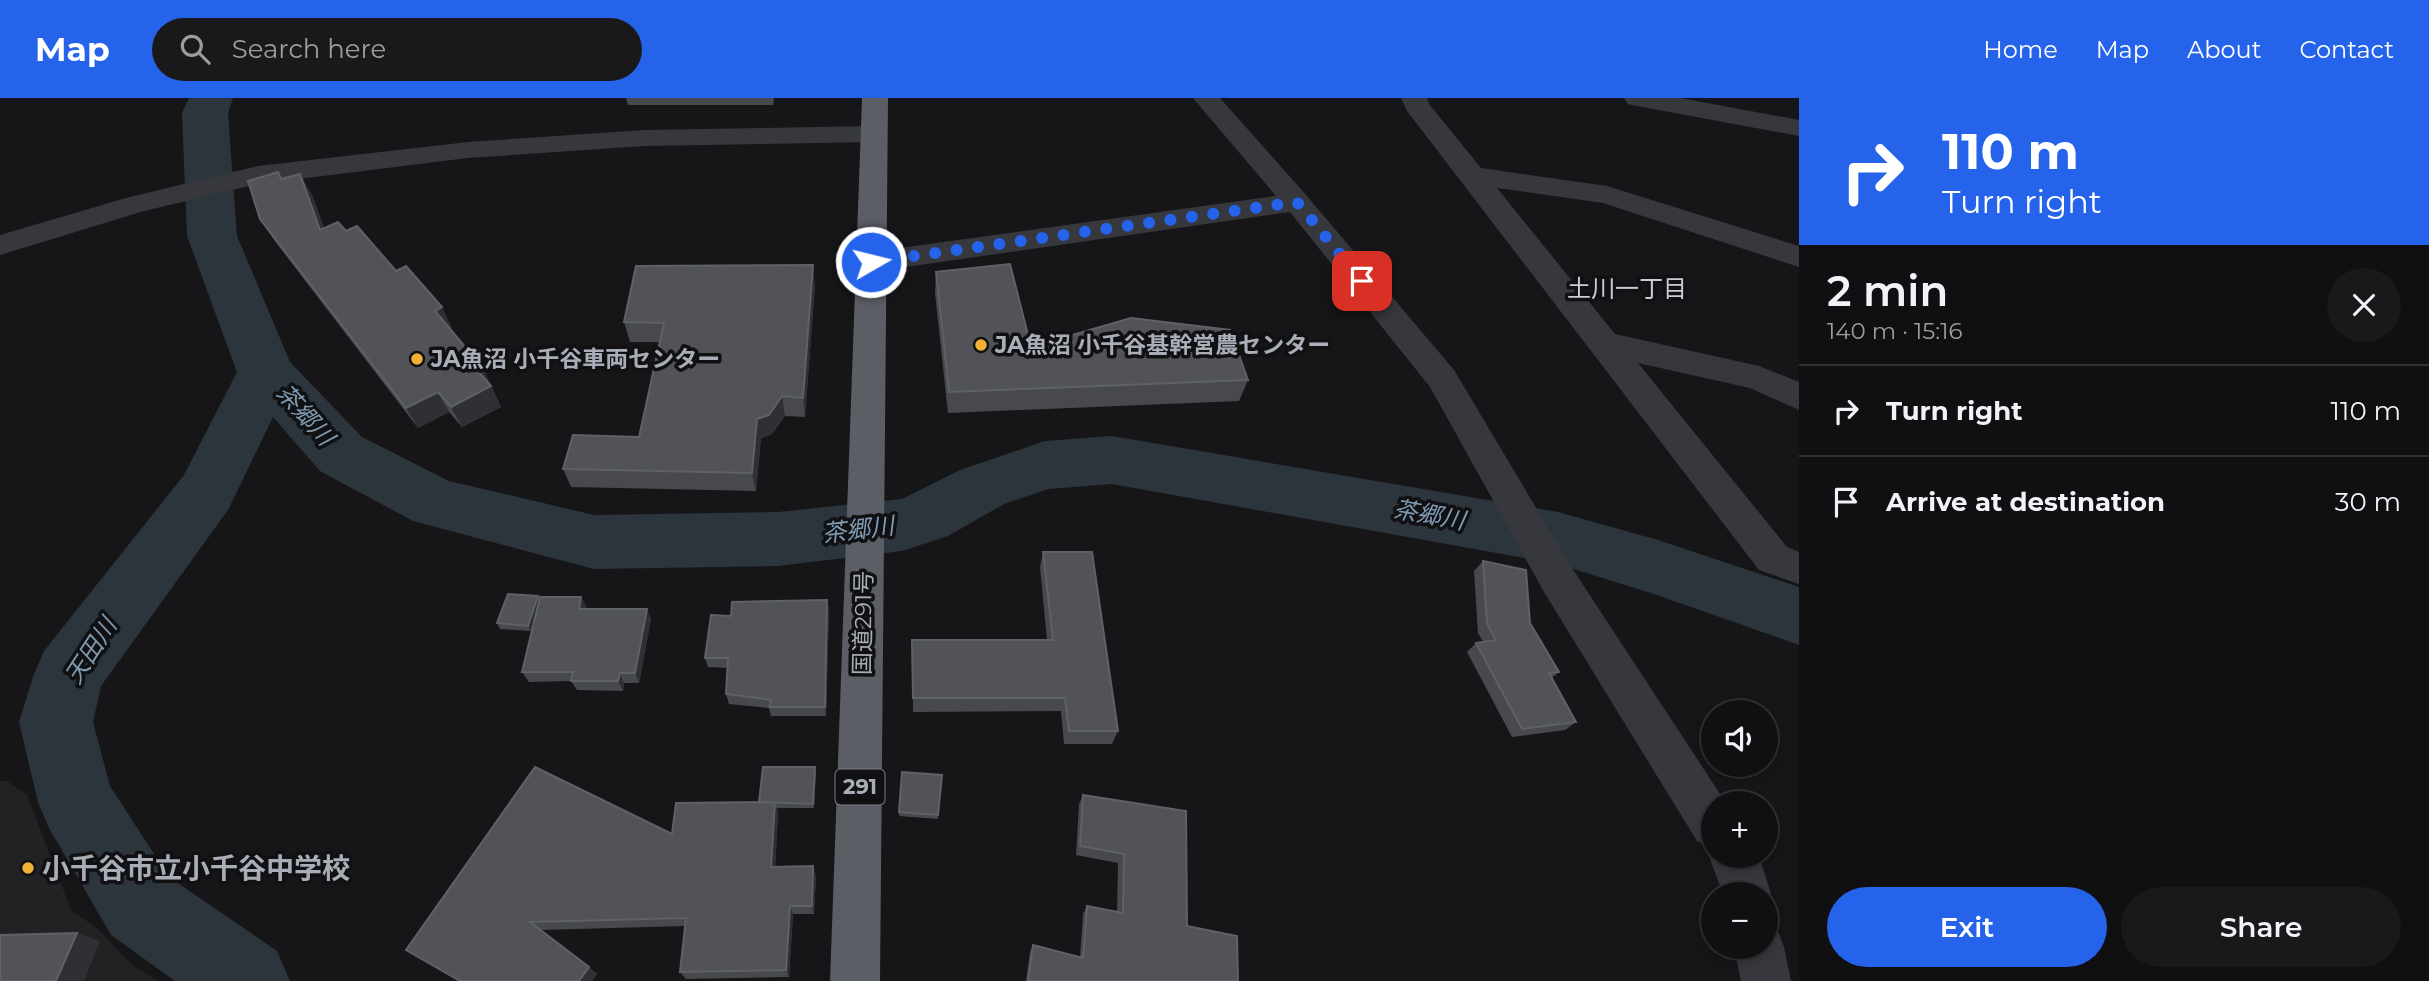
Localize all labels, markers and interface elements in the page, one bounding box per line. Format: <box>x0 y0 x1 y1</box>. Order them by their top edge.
search box <box>152 18 642 81</box>
text: Map <box>35 29 110 69</box>
icon: search <box>176 30 214 68</box>
text: Search here <box>232 33 386 65</box>
text: Home <box>1983 35 2058 64</box>
text: Map <box>2096 35 2149 64</box>
text: About <box>2187 35 2261 64</box>
text: Contact <box>2299 35 2394 64</box>
text: 110 m <box>1942 122 2079 181</box>
icon: right <box>1827 126 1918 217</box>
text: Turn right <box>1942 182 2102 221</box>
position arrow <box>834 225 908 299</box>
pin <box>1332 251 1392 311</box>
icon: arrive <box>1343 262 1381 300</box>
text: 2 min <box>1827 265 1948 317</box>
button: close <box>2327 268 2401 342</box>
district label: 土川一丁目 <box>1567 274 1687 303</box>
text: 140 m · 15:16 <box>1827 317 1963 345</box>
place label: JA魚沼 小千谷基幹営農センター <box>994 331 1330 359</box>
marker: JA魚沼 小千谷基幹営農センター <box>973 337 989 353</box>
place label: JA魚沼 小千谷車両センター <box>430 345 720 373</box>
marker: JA魚沼 小千谷車両センター <box>409 351 425 367</box>
water label: 茶郷川 <box>271 378 342 453</box>
icon: right <box>1827 392 1865 430</box>
text: Turn right <box>1886 395 2022 427</box>
text: 110 m <box>2331 395 2401 427</box>
icon: arrive <box>1827 483 1865 521</box>
text: Arrive at destination <box>1886 486 2165 518</box>
text: 30 m <box>2335 486 2401 518</box>
water label: 茶郷川 <box>1391 494 1470 536</box>
water label: 茶郷川 <box>820 510 898 548</box>
street label: 国道291号 <box>848 571 878 675</box>
water label: 天田川 <box>59 610 124 689</box>
map controls <box>1701 700 1778 959</box>
button: sound <box>1701 700 1778 777</box>
road number: 291 <box>836 770 884 804</box>
button: + <box>1701 791 1778 868</box>
place label: 小千谷市立小千谷中学校 <box>42 851 350 885</box>
marker: 小千谷市立小千谷中学校 <box>20 860 36 876</box>
button: − <box>1701 882 1778 959</box>
button: Exit <box>1827 887 2107 967</box>
button: Share <box>2121 887 2401 967</box>

